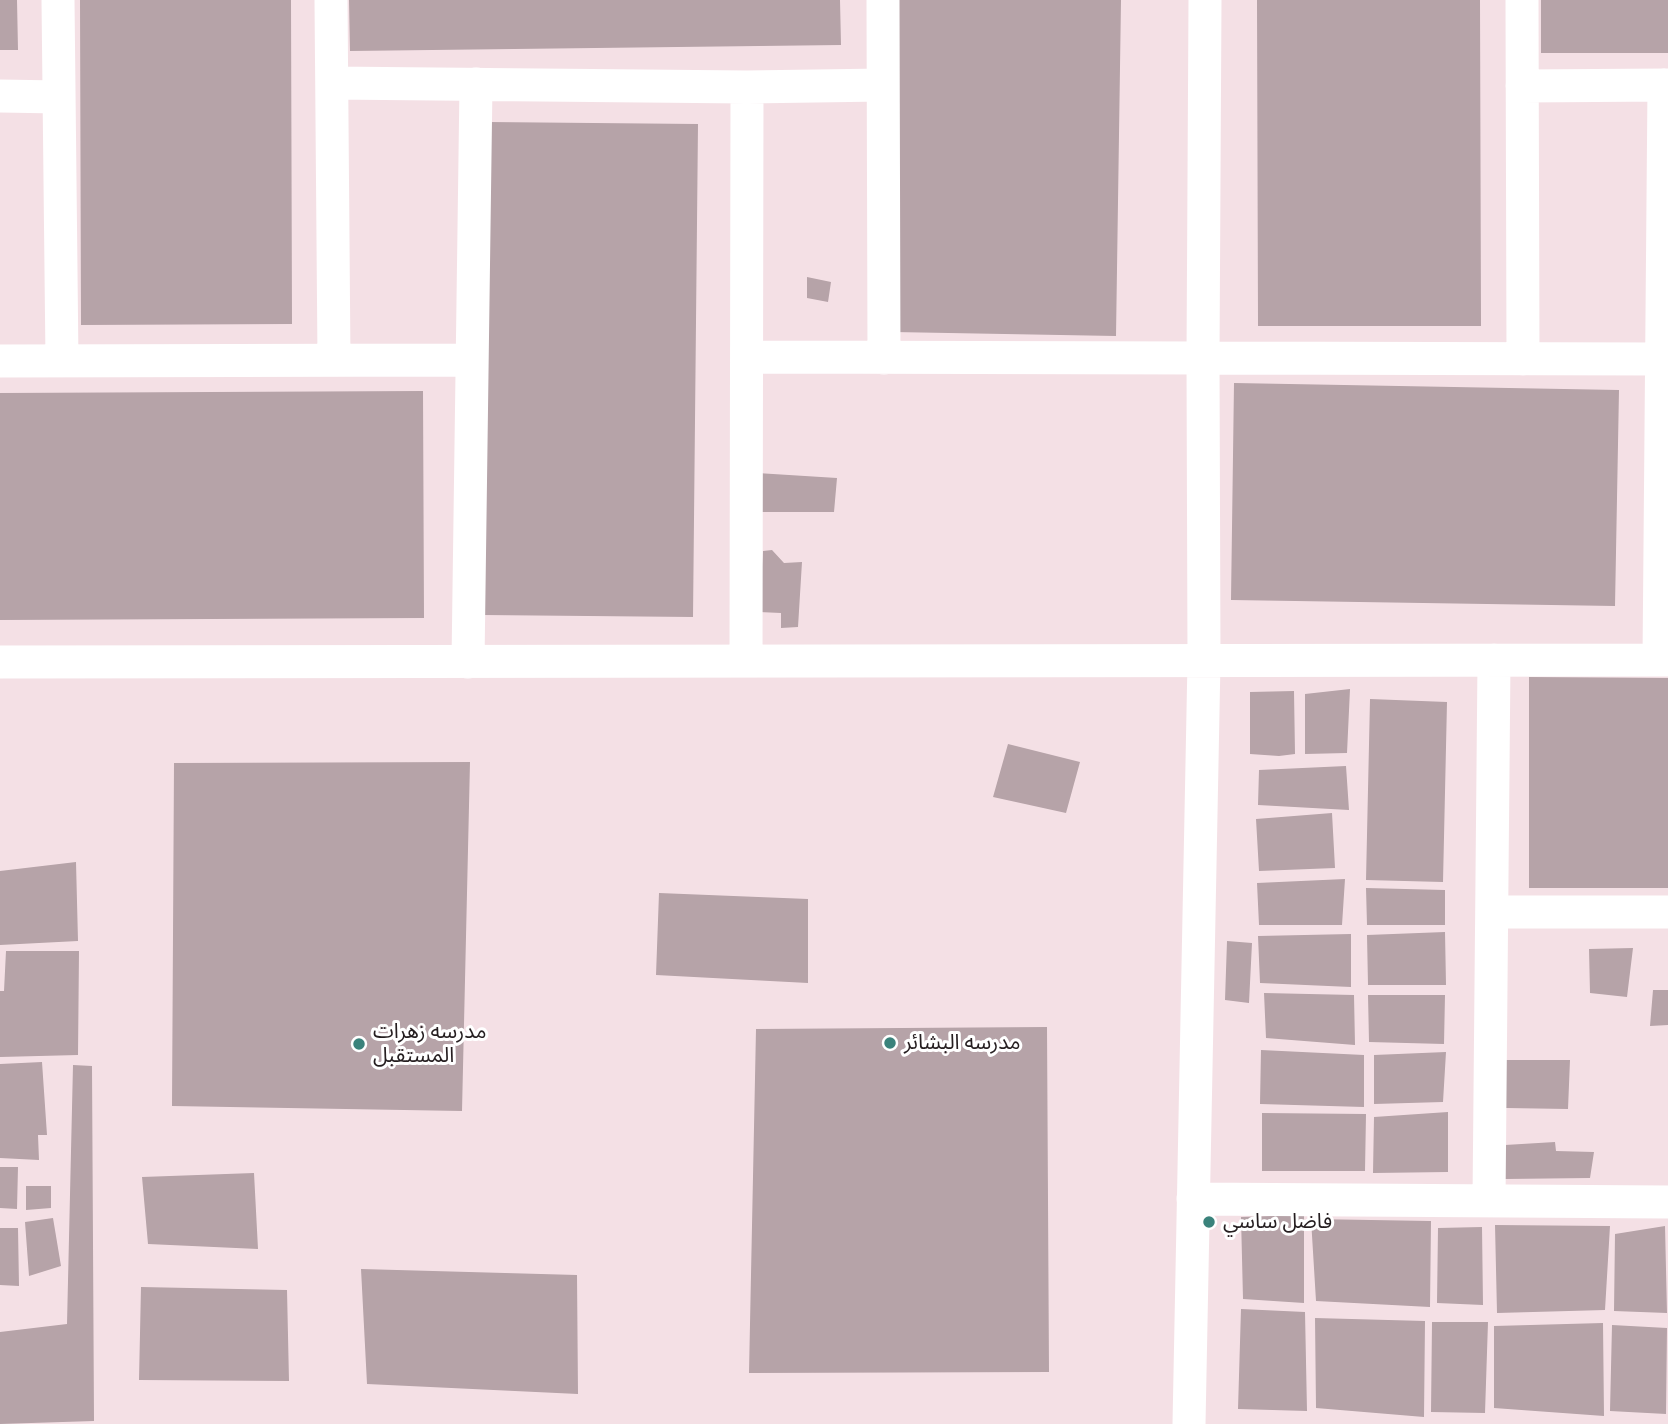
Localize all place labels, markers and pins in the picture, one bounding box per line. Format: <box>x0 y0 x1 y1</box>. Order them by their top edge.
place label: مدرسه زهرات المستقبل <box>373 1019 486 1069</box>
place label: مدرسه البشائر <box>904 1030 1020 1056</box>
marker: مدرسه البشائر <box>882 1035 898 1051</box>
marker: مدرسه زهرات المستقبل <box>351 1036 367 1052</box>
place label: فاضل ساسي <box>1223 1209 1332 1235</box>
marker: فاضل ساسي <box>1201 1214 1217 1230</box>

